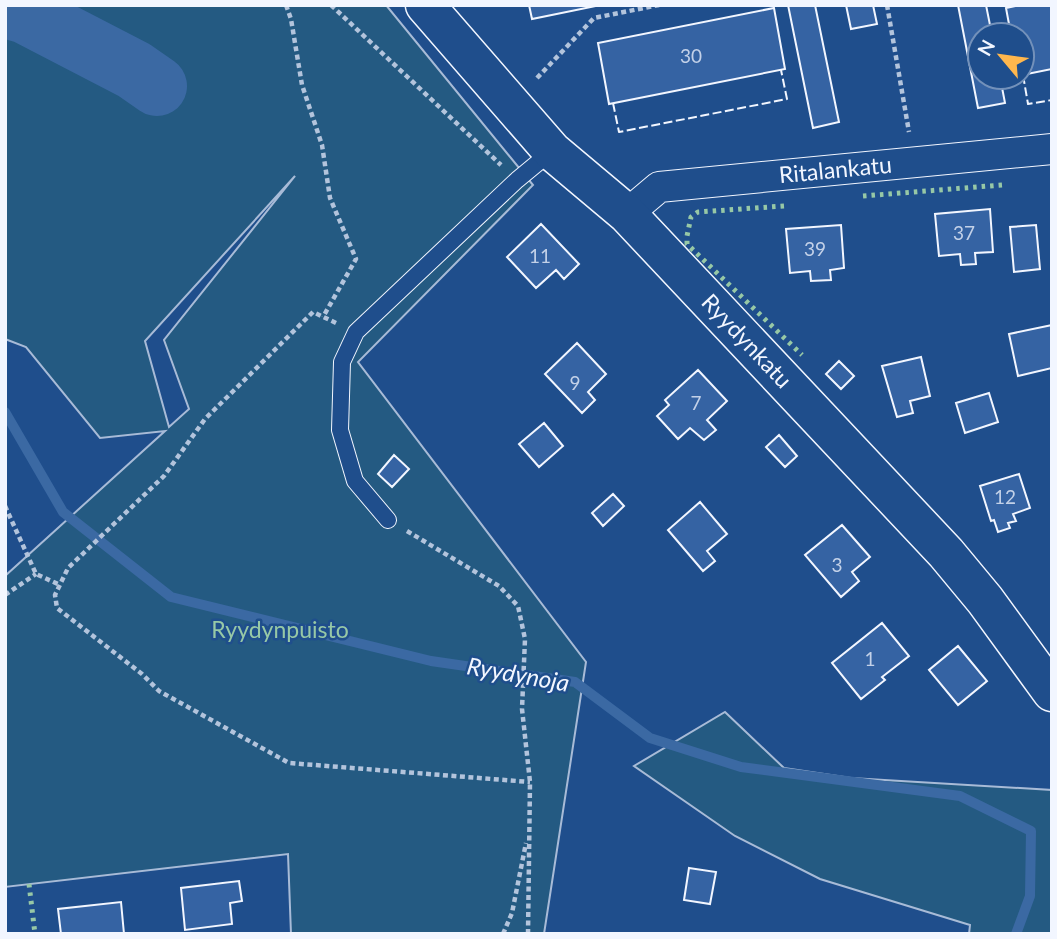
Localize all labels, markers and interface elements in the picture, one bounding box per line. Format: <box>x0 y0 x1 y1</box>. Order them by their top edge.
north arrow <box>966 21 1036 91</box>
text: N <box>972 36 999 59</box>
house number: 30 <box>680 44 702 67</box>
street label: Ritalankatu <box>778 150 893 188</box>
house number: 37 <box>953 221 975 244</box>
house number: 39 <box>804 237 826 260</box>
house number: 11 <box>529 244 551 267</box>
street label: Ryydynkatu <box>696 287 798 393</box>
house number: 9 <box>569 371 581 394</box>
house number: 7 <box>690 391 702 414</box>
house number: 12 <box>994 485 1016 508</box>
house number: 3 <box>831 553 843 576</box>
park label: Ryydynpuisto <box>211 615 349 643</box>
house number: 1 <box>864 647 876 670</box>
water label: Ryydynoja <box>465 650 572 697</box>

